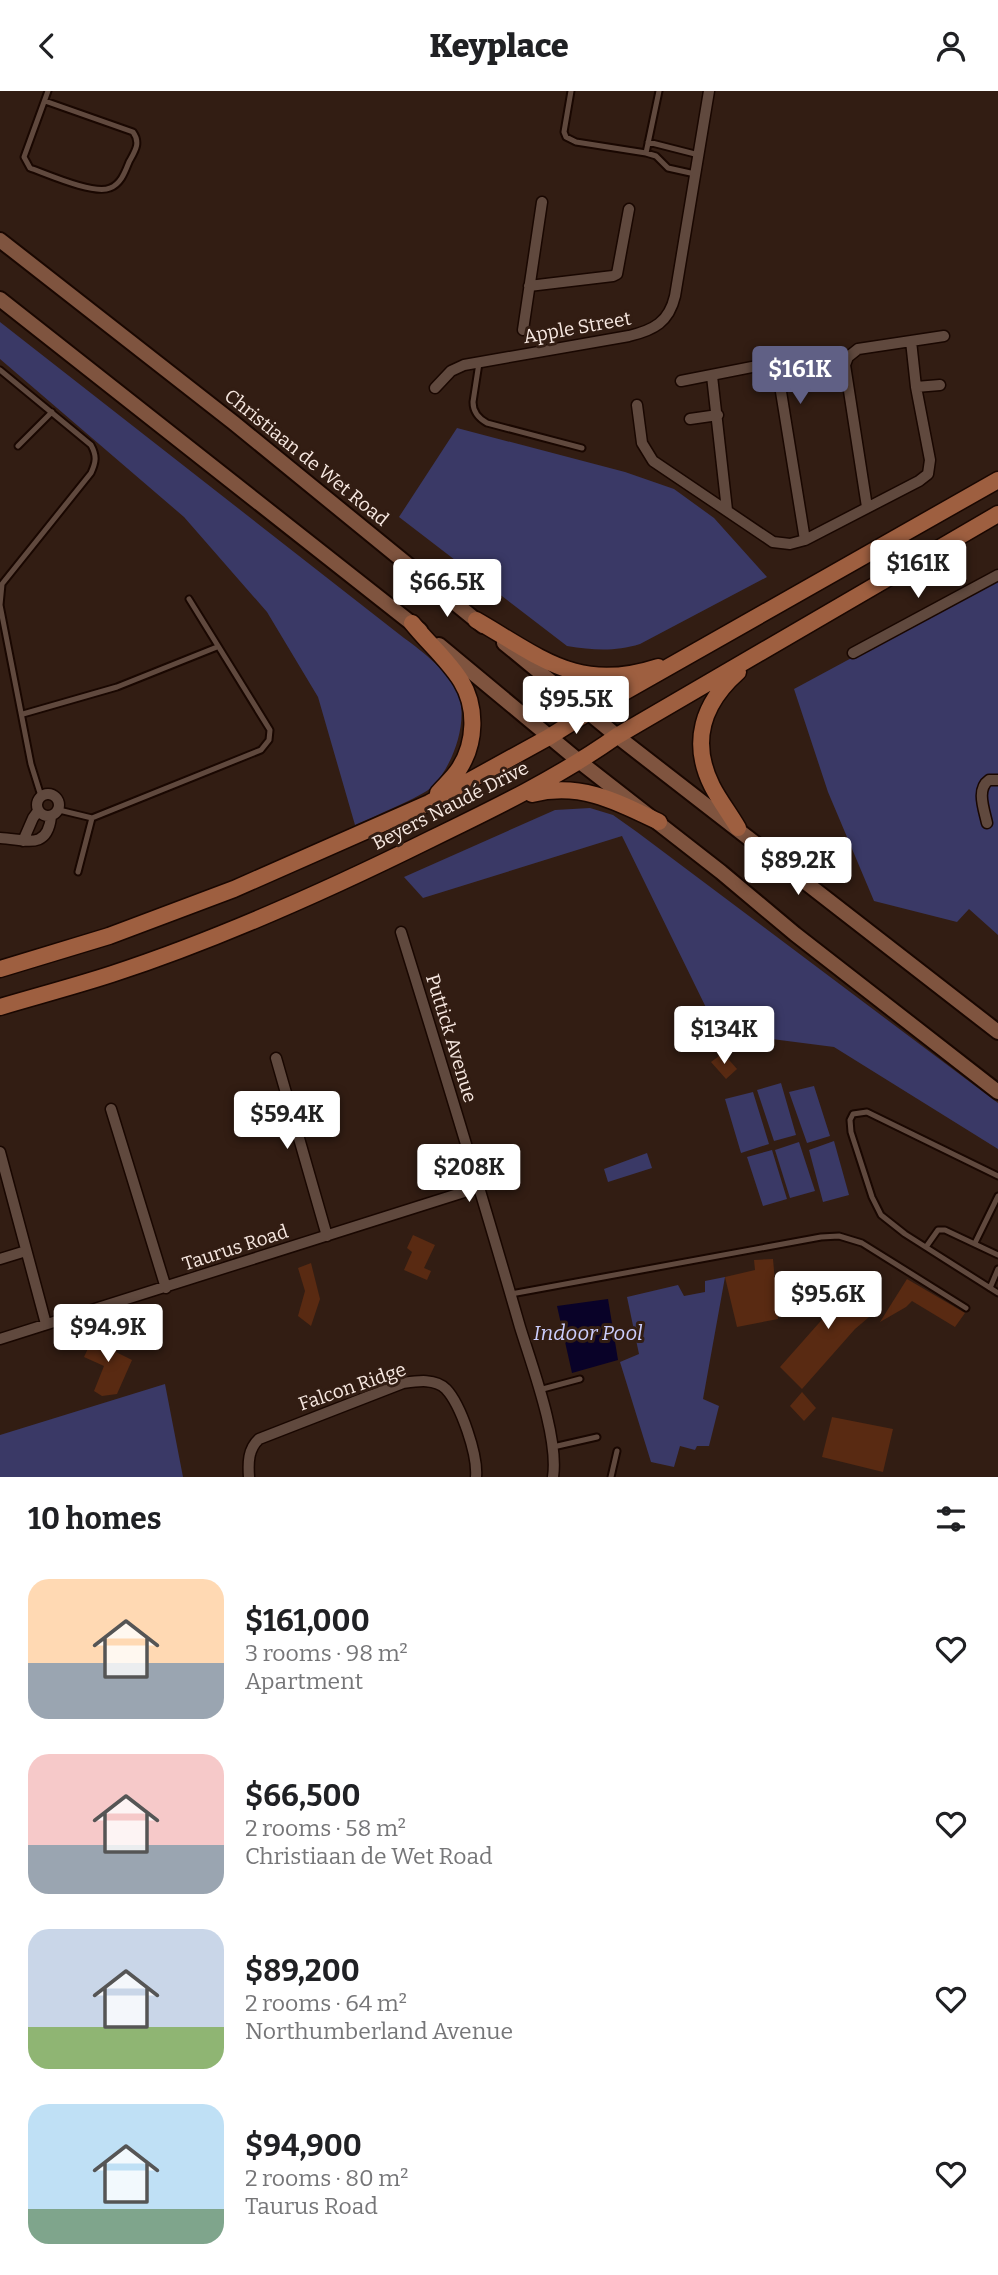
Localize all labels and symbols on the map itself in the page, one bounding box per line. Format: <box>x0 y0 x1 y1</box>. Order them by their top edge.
street label: Apple Street <box>521 307 633 348</box>
pin: $161K <box>751 347 849 406</box>
street label: Christiaan de Wet Road <box>220 384 393 531</box>
pin: $161K <box>869 540 967 600</box>
pin: $66.5K <box>390 559 504 619</box>
pin: $95.5K <box>519 677 633 736</box>
street label: Beyers Naudé Drive <box>368 756 532 855</box>
pin: $89.2K <box>741 837 855 897</box>
street label: Puttick Avenue <box>421 971 482 1105</box>
pin: $134K <box>675 1007 773 1066</box>
pin: $59.4K <box>230 1091 344 1151</box>
pin: $208K <box>420 1145 518 1204</box>
street label: Taurus Road <box>179 1220 291 1275</box>
pin: $95.6K <box>771 1271 885 1331</box>
pin: $94.9K <box>51 1305 165 1364</box>
water label: Indoor Pool <box>533 1320 643 1346</box>
street label: Falcon Ridge <box>295 1357 409 1416</box>

